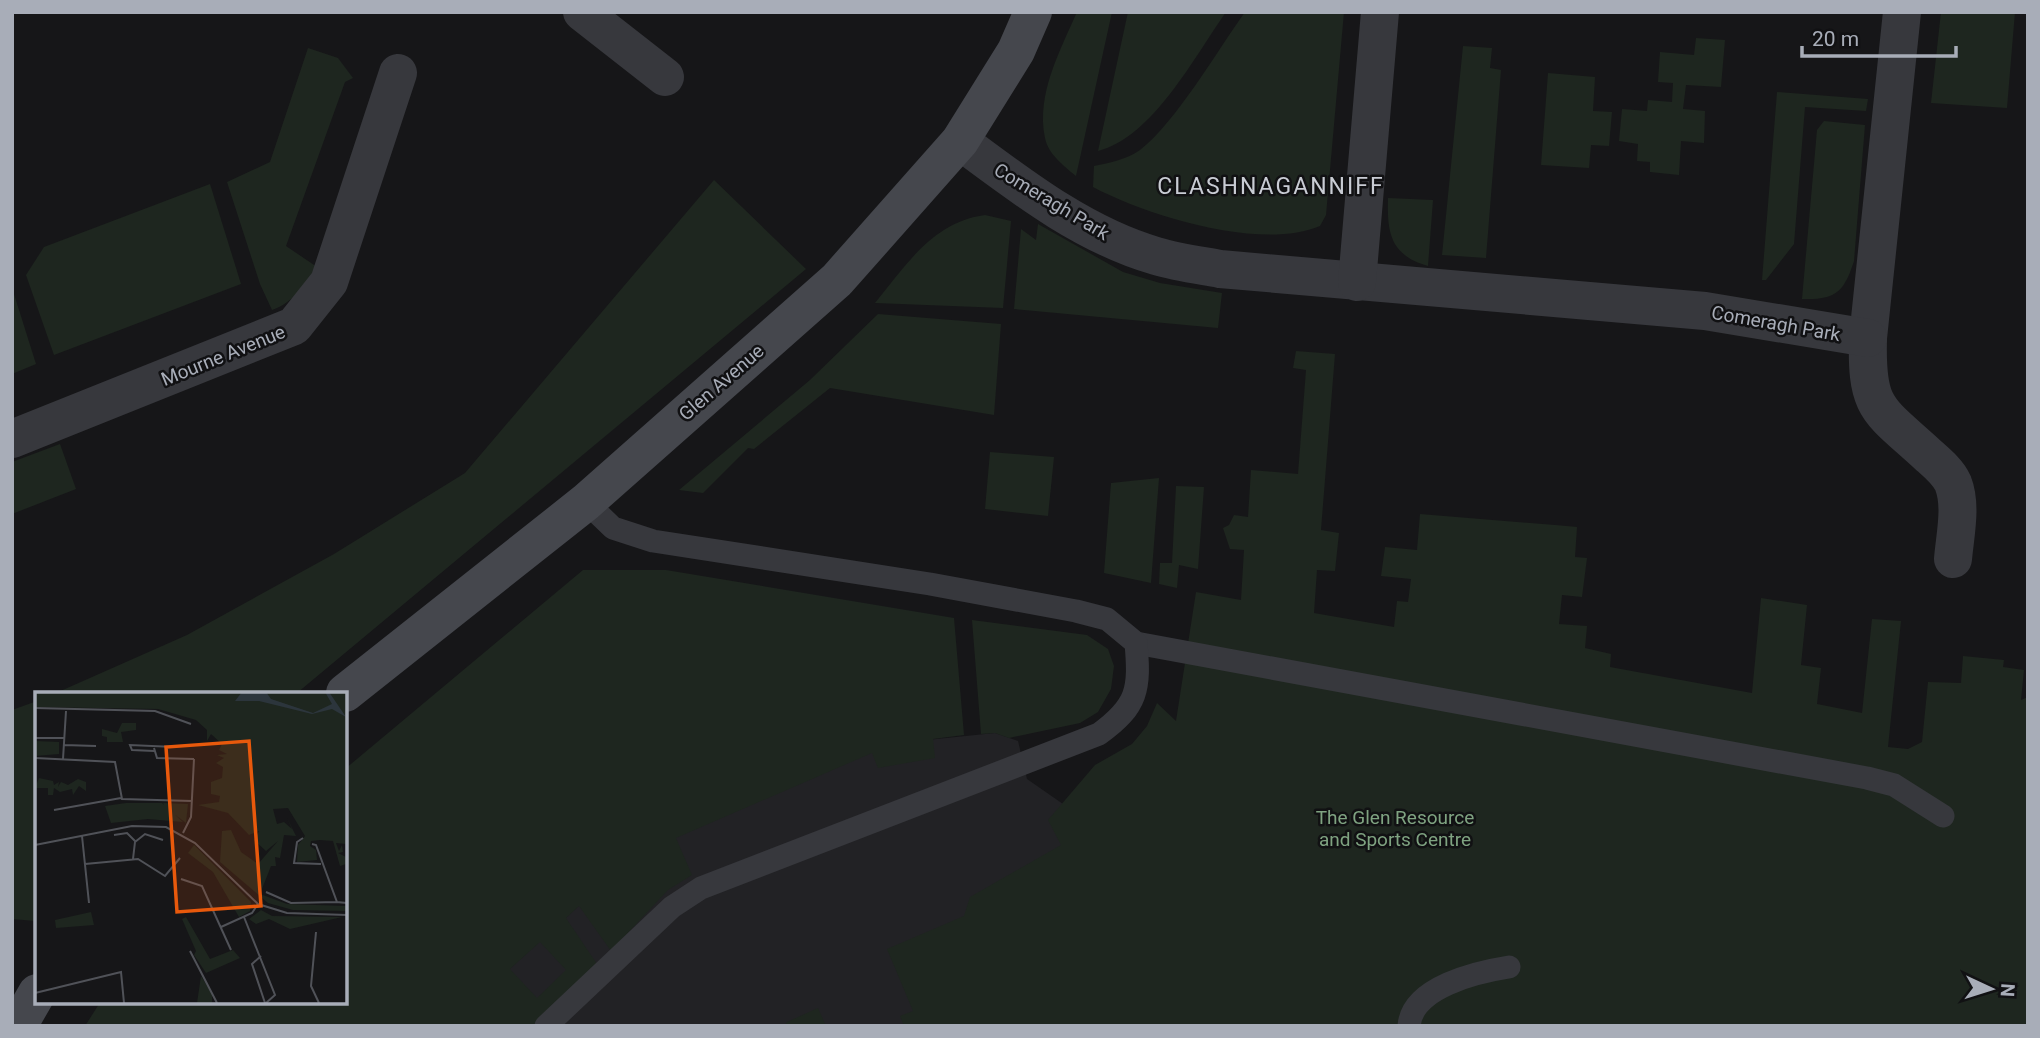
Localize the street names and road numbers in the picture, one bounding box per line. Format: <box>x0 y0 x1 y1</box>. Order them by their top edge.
street label: Comeragh Park <box>990 158 1114 245</box>
street label: Comeragh Park <box>1710 301 1843 346</box>
street label: Mourne Avenue <box>158 320 289 391</box>
street label: Glen Avenue <box>674 339 768 425</box>

